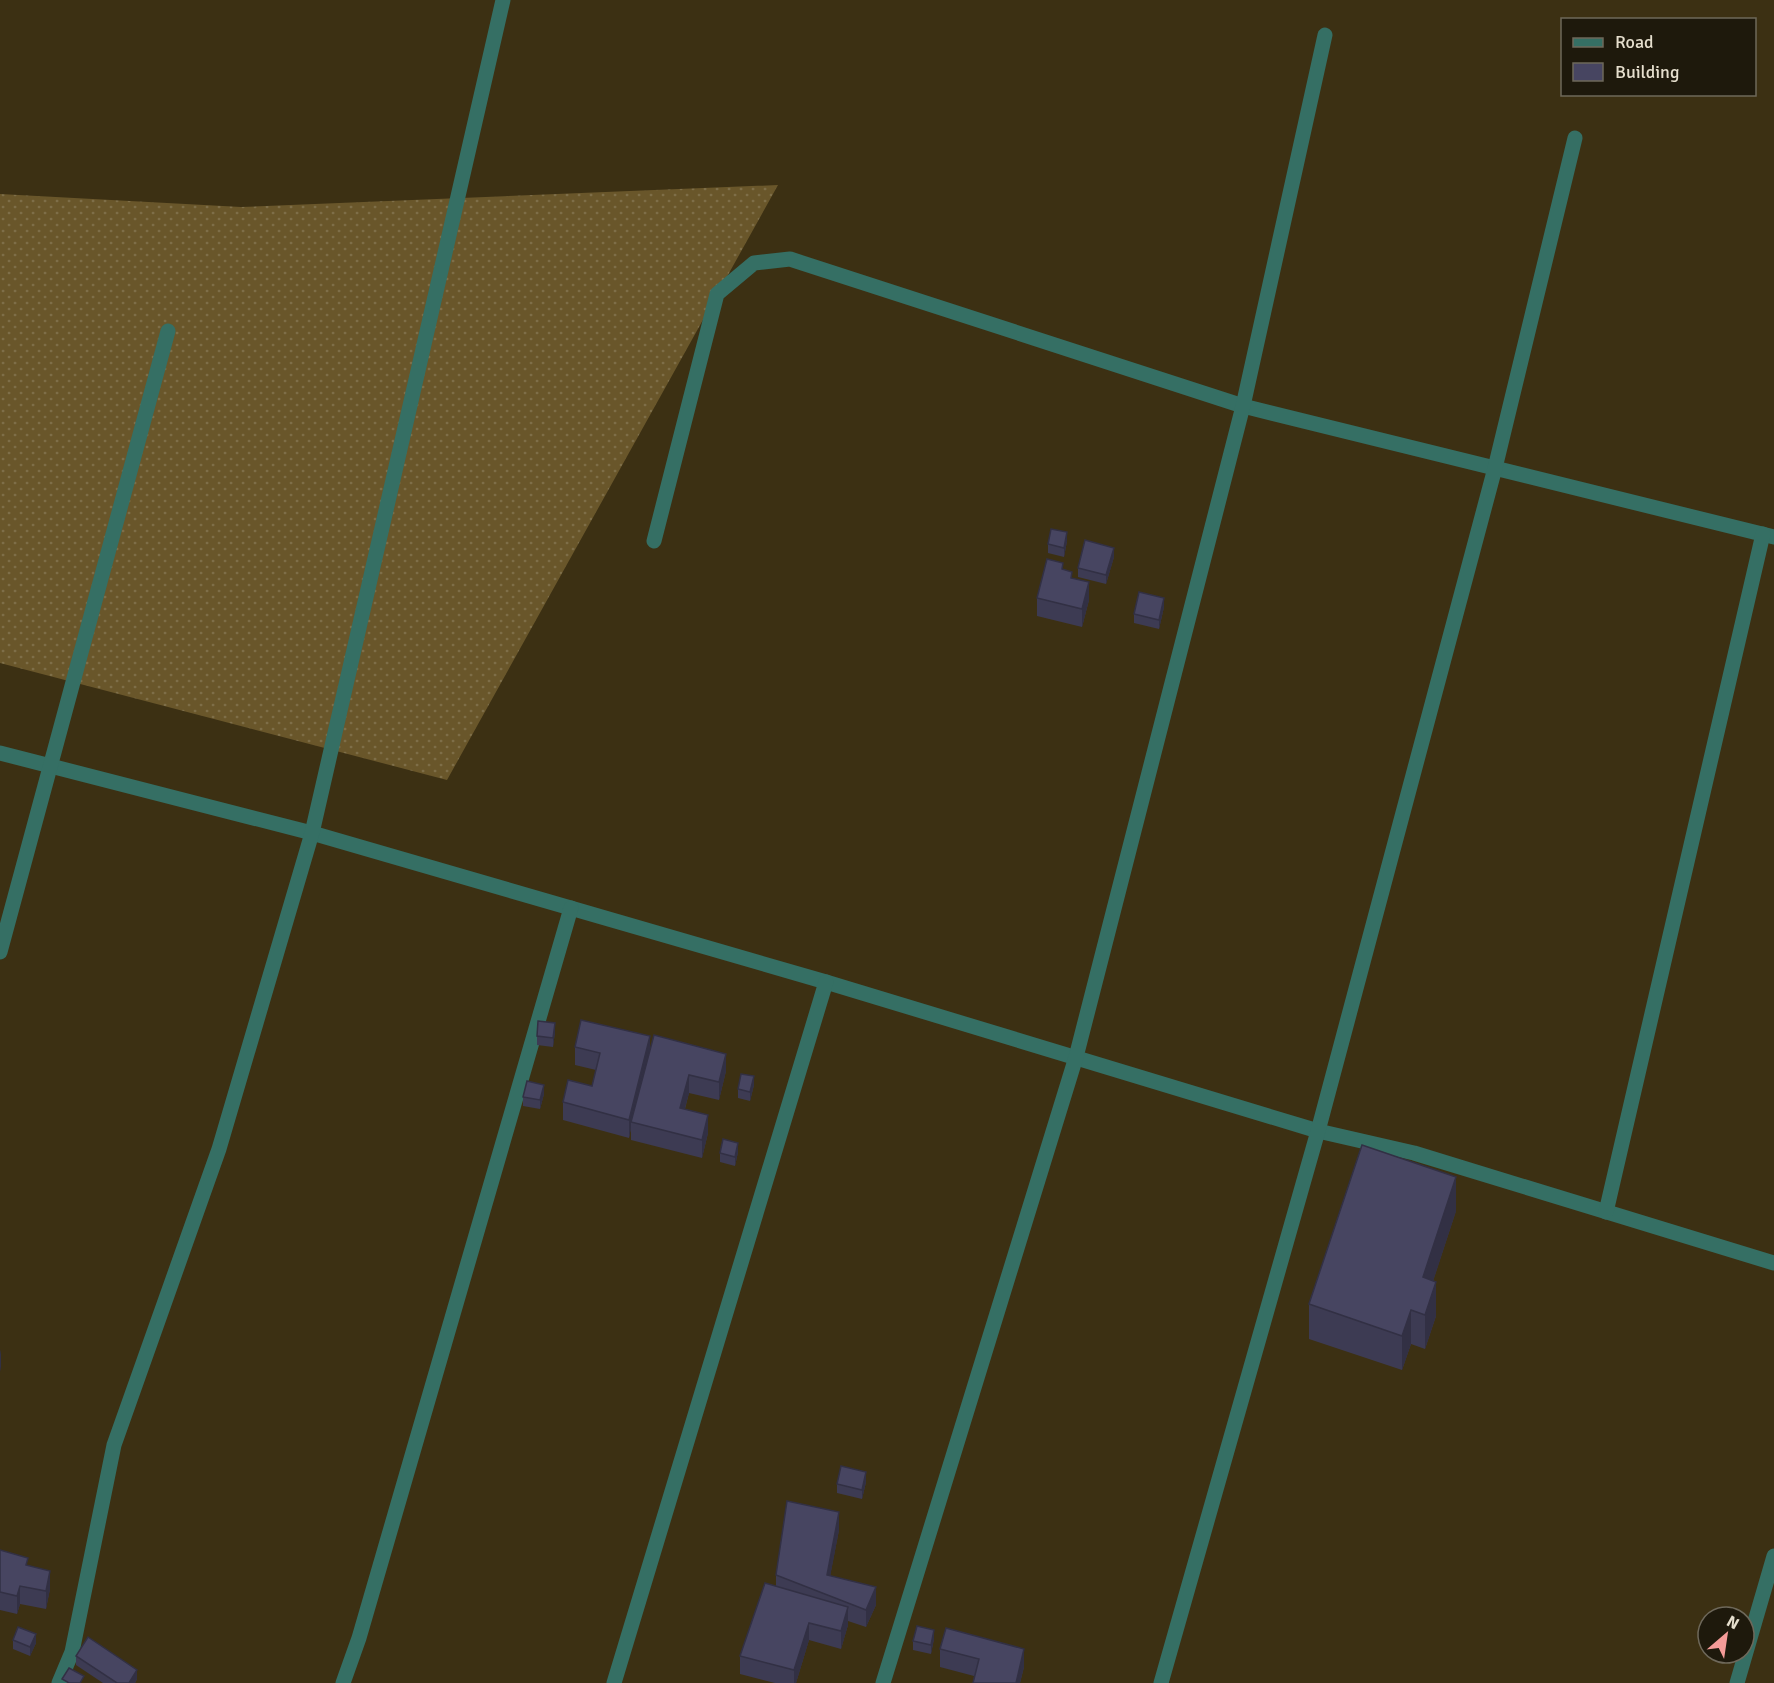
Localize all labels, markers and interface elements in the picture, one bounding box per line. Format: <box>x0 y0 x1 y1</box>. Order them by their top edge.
legend <box>1561 18 1756 96</box>
text: Road <box>1615 31 1654 53</box>
text: Building <box>1615 61 1679 83</box>
north arrow <box>1696 1605 1756 1665</box>
text: N <box>1723 1611 1743 1634</box>

